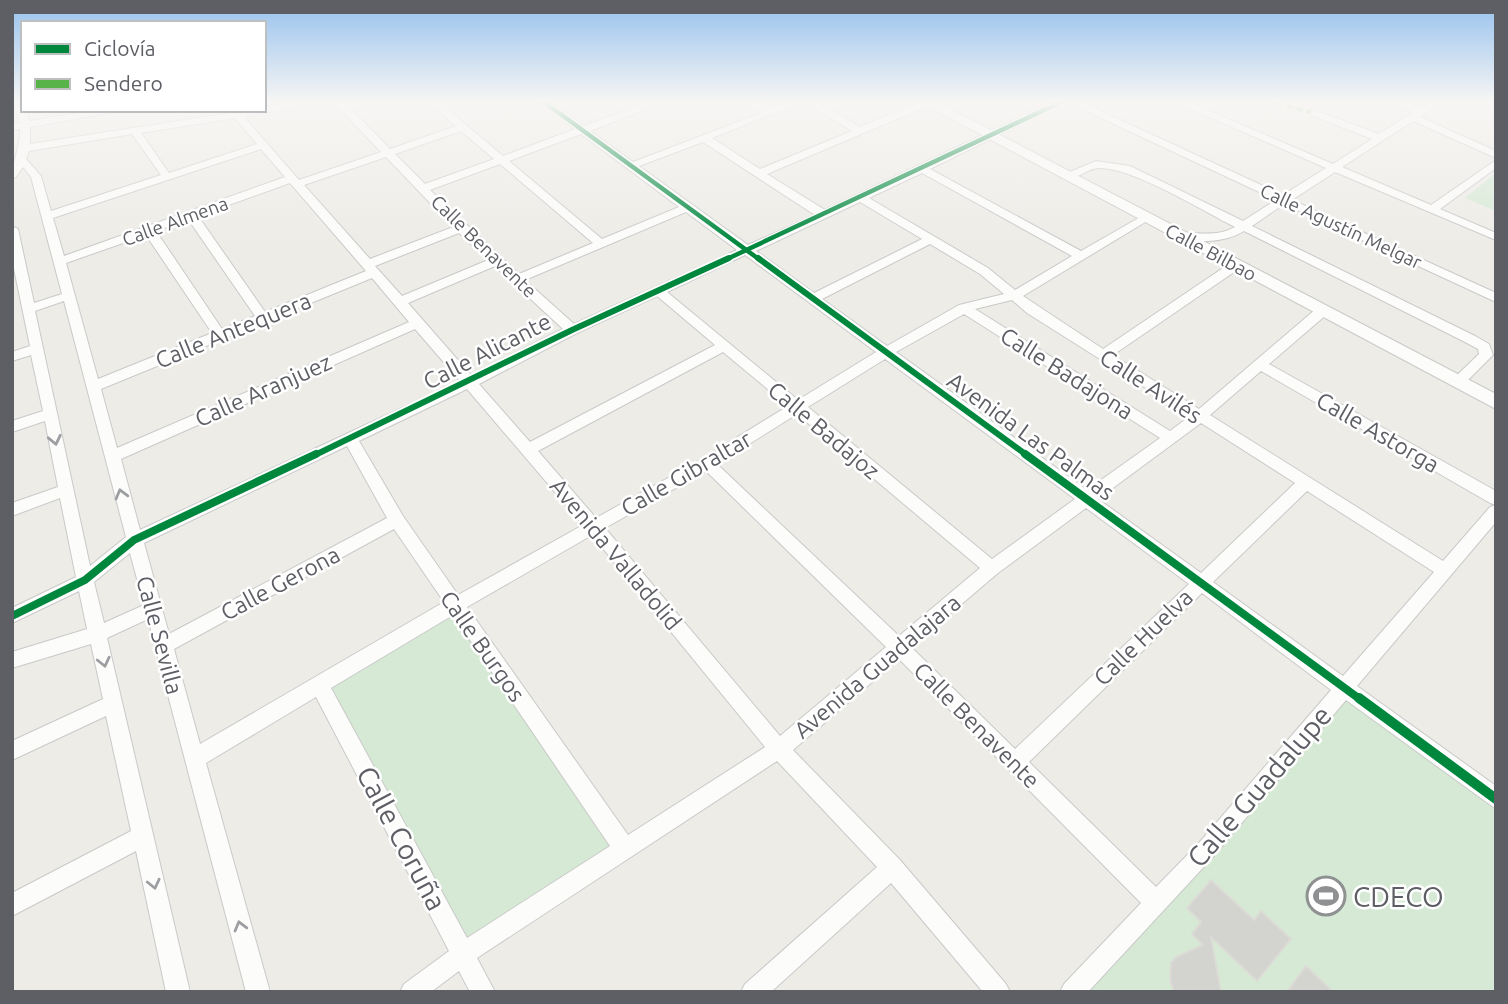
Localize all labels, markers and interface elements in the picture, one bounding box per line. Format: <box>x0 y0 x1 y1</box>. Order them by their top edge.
legend <box>21 21 266 112</box>
text: Ciclovía <box>84 36 156 60</box>
text: Sendero <box>84 71 163 95</box>
street label: Calle Agustín Melgar <box>1257 179 1425 273</box>
street label: Calle Benavente <box>427 190 541 302</box>
street label: Calle Almena <box>119 192 231 250</box>
street label: Calle Bilbao <box>1162 219 1260 285</box>
street label: Calle Antequera <box>152 287 314 373</box>
street label: Calle Alicante <box>419 308 555 394</box>
street label: Calle Badajona <box>996 322 1138 424</box>
street label: Calle Avilés <box>1095 344 1207 428</box>
street label: Calle Aranjuez <box>191 349 335 431</box>
street label: Avenida Las Palmas <box>943 367 1119 505</box>
street label: Calle Badajoz <box>763 376 885 484</box>
street label: Calle Astorga <box>1312 387 1444 477</box>
street label: Calle Gibraltar <box>616 425 756 520</box>
one-way arrow <box>47 434 62 446</box>
street label: Avenida Valladolid <box>545 473 687 635</box>
one-way arrow <box>115 488 130 500</box>
street label: Calle Gerona <box>216 541 344 625</box>
street label: Calle Sevilla <box>132 573 188 697</box>
street label: Calle Huelva <box>1089 584 1197 690</box>
street label: Calle Burgos <box>436 586 530 706</box>
street label: Avenida Guadalajara <box>789 589 965 743</box>
one-way arrow <box>96 656 111 668</box>
street label: Calle Benavente <box>909 657 1045 793</box>
street label: Calle Guadalupe <box>1181 699 1337 873</box>
street label: Calle Coruña <box>351 761 453 915</box>
sports icon: CDECO <box>1305 875 1347 917</box>
one-way arrow <box>145 878 160 890</box>
place label: CDECO <box>1353 881 1444 912</box>
one-way arrow <box>234 920 248 932</box>

